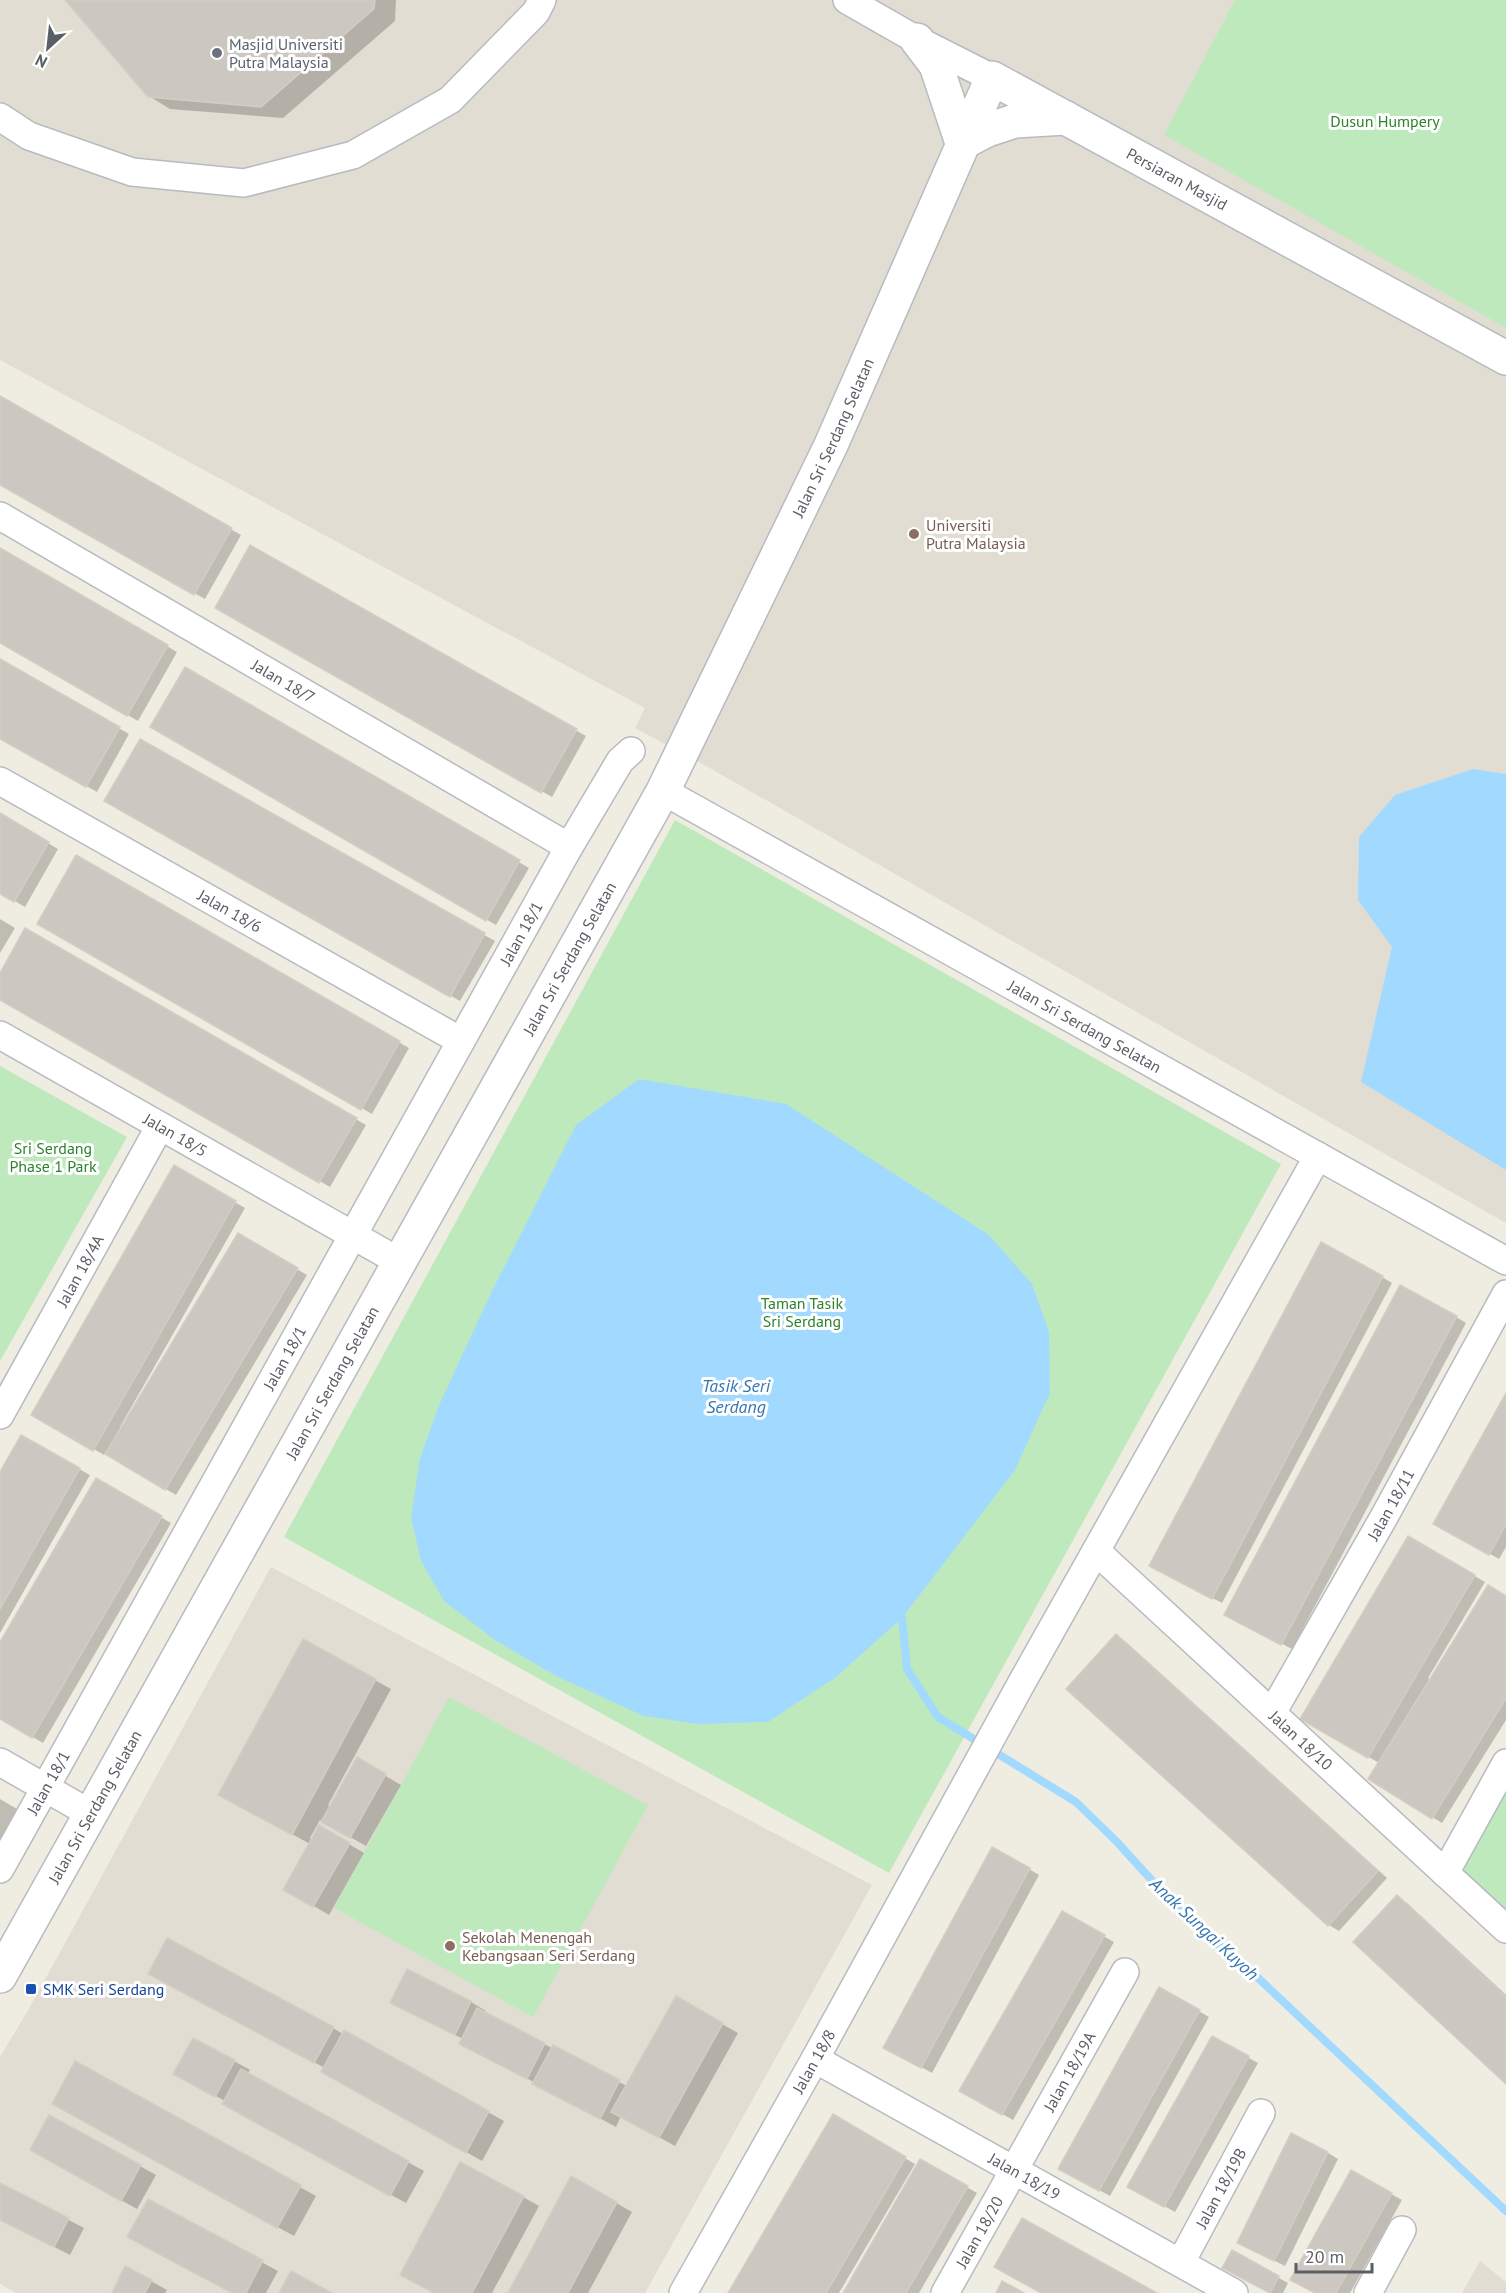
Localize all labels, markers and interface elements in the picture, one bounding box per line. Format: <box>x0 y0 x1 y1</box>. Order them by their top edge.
north arrow <box>18 18 78 78</box>
place label: Masjid Universiti Putra Malaysia <box>229 34 343 72</box>
marker: Masjid Universiti Putra Malaysia <box>210 46 224 60</box>
text: N <box>32 50 50 73</box>
park label: Dusun Humpery <box>1330 111 1440 131</box>
street label: Persiaran Masjid <box>1123 143 1231 214</box>
street label: Jalan Sri Serdang Selatan <box>787 355 878 521</box>
place label: Universiti Putra Malaysia <box>926 515 1026 553</box>
marker: Universiti Putra Malaysia <box>907 527 921 541</box>
street label: Jalan 18/7 <box>247 654 319 707</box>
street label: Jalan Sri Serdang Selatan <box>518 878 620 1039</box>
street label: Jalan 18/6 <box>194 884 265 937</box>
street label: Jalan 18/1 <box>495 898 547 970</box>
street label: Jalan Sri Serdang Selatan <box>1004 975 1165 1077</box>
street label: Jalan 18/5 <box>139 1108 211 1161</box>
park label: Sri Serdang Phase 1 Park <box>9 1138 97 1176</box>
street label: Jalan 18/4A <box>51 1230 108 1311</box>
park label: Taman Tasik Sri Serdang <box>761 1293 844 1331</box>
street label: Jalan Sri Serdang Selatan <box>281 1302 383 1464</box>
street label: Jalan 18/1 <box>258 1322 310 1394</box>
water label: Tasik Seri Serdang <box>702 1374 772 1418</box>
street label: Jalan 18/11 <box>1362 1465 1419 1545</box>
street label: Jalan 18/10 <box>1265 1705 1337 1774</box>
street label: Jalan Sri Serdang Selatan <box>43 1727 146 1888</box>
street label: Jalan 18/1 <box>22 1747 74 1819</box>
water label: Anak Sungai Kuyoh <box>1144 1872 1264 1985</box>
place label: Sekolah Menengah Kebangsaan Seri Serdang <box>462 1927 635 1965</box>
marker: Sekolah Menengah Kebangsaan Seri Serdang <box>443 1939 457 1953</box>
place label: SMK Seri Serdang <box>43 1979 164 1999</box>
marker: SMK Seri Serdang <box>24 1982 38 1996</box>
street label: Jalan 18/8 <box>787 2026 839 2098</box>
street label: Jalan 18/19A <box>1038 2028 1100 2116</box>
street label: Jalan 18/19B <box>1191 2144 1250 2232</box>
street label: Jalan 18/19 <box>984 2148 1064 2204</box>
street label: Jalan 18/20 <box>951 2192 1007 2272</box>
scale bar <box>1296 2236 1372 2274</box>
text: 20 m <box>1305 2245 1344 2268</box>

